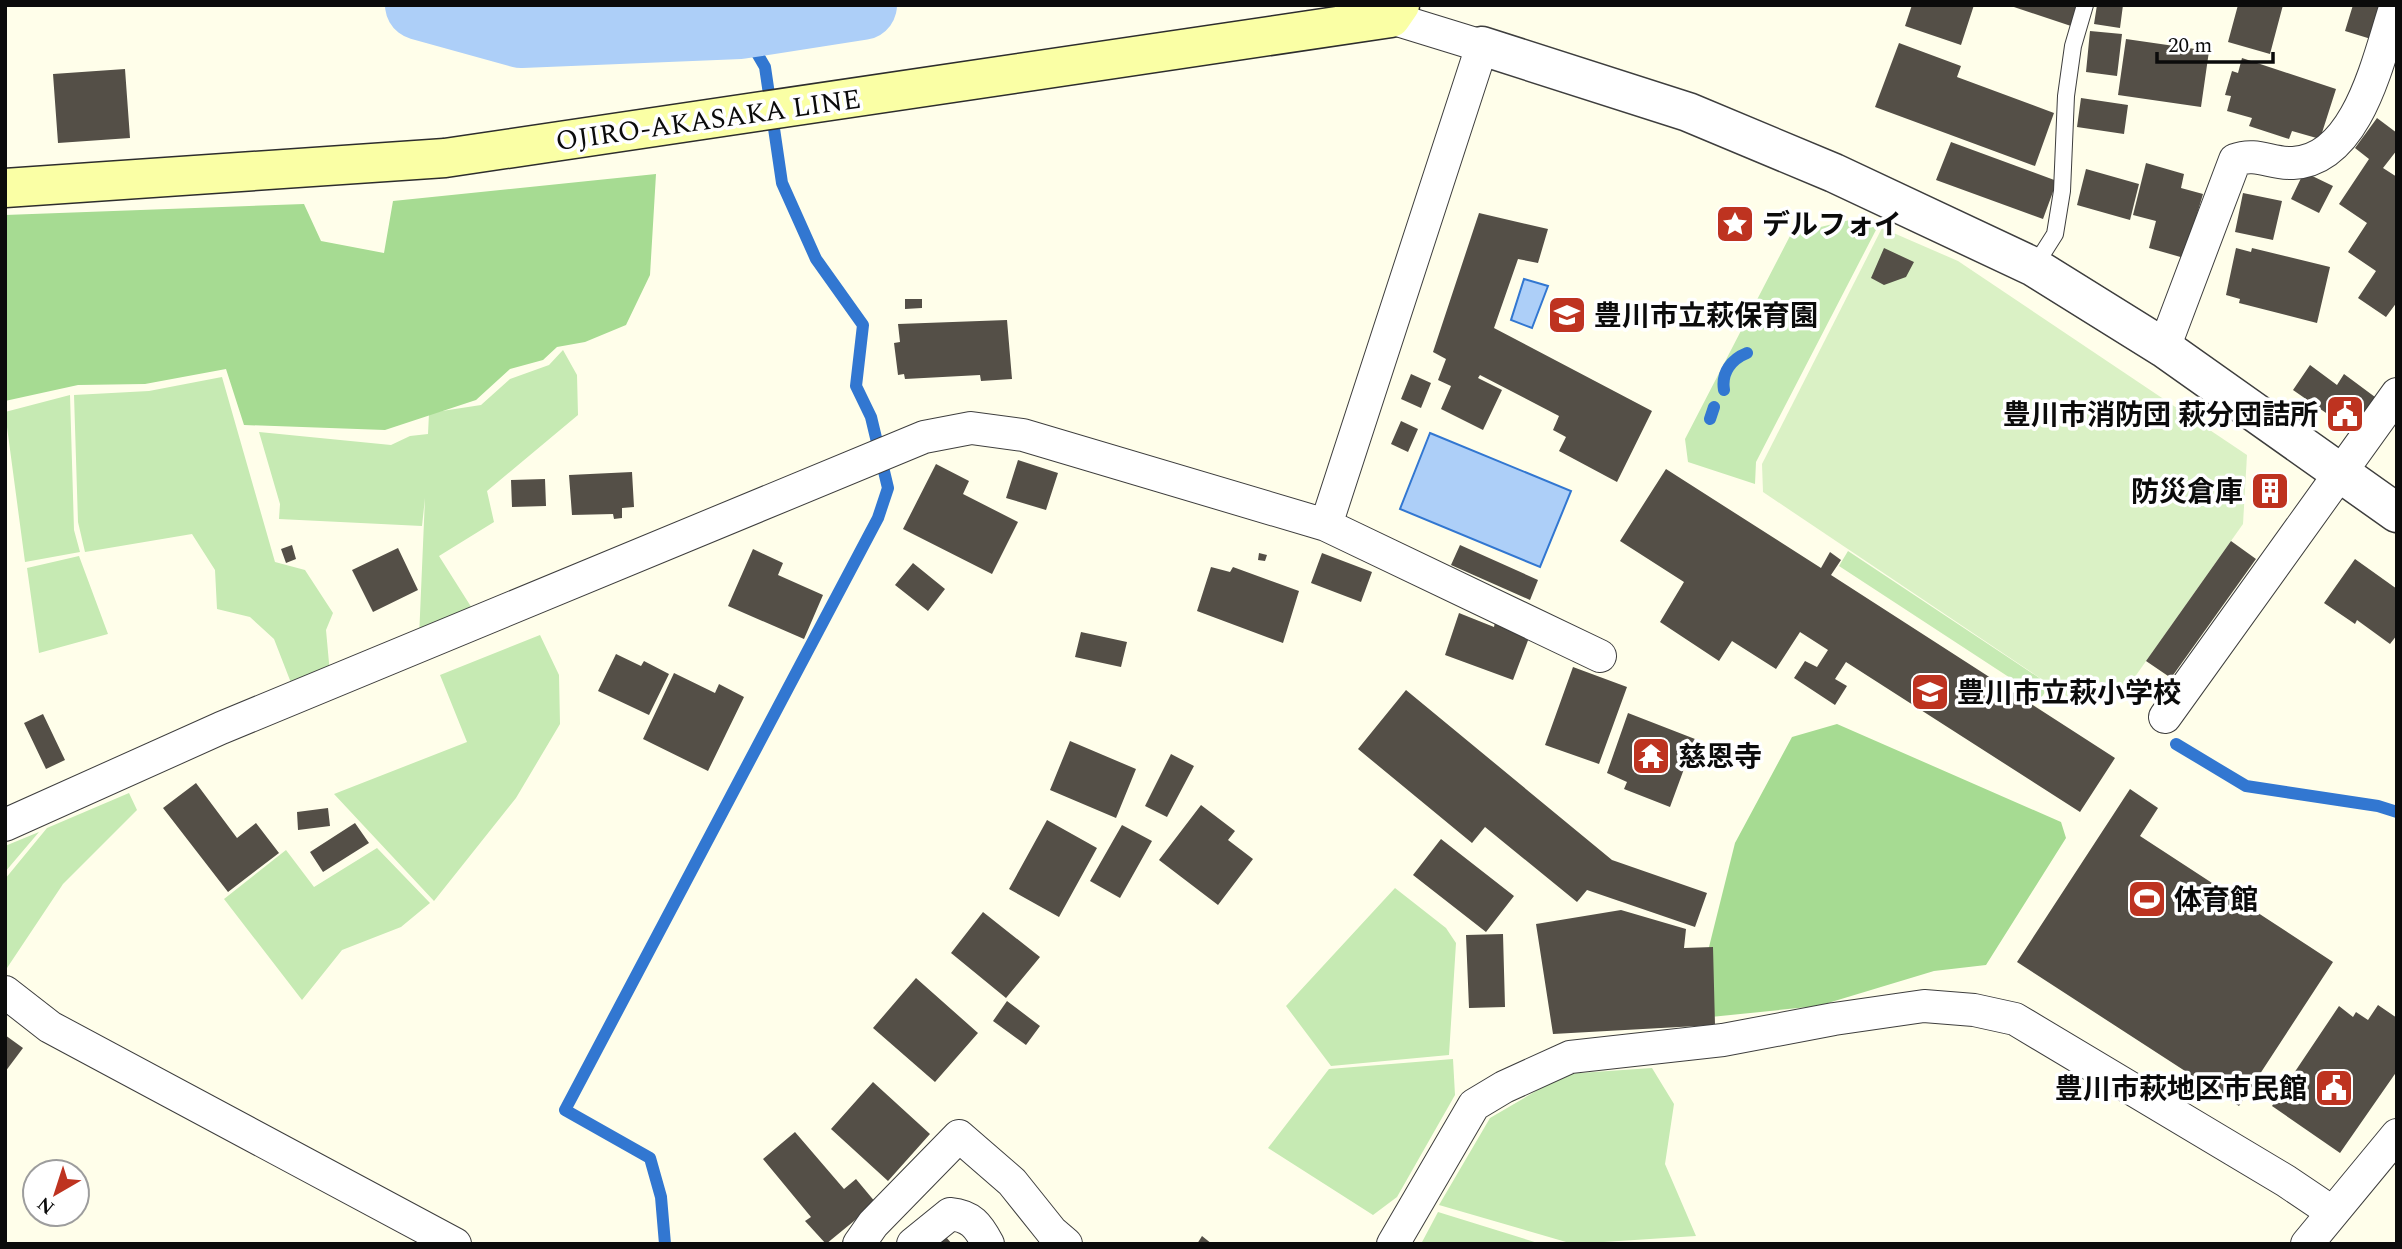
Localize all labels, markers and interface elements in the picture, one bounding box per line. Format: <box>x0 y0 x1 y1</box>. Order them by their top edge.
scale bar <box>2157 21 2272 65</box>
text: 20 m <box>2168 30 2212 62</box>
street label: OJIRO-AKASAKA LINE <box>553 78 864 163</box>
place icon: デルフォイ <box>1714 203 1756 245</box>
place label: デルフォイ <box>1762 204 1902 247</box>
school or university icon: 豊川市立萩保育園 <box>1546 294 1588 336</box>
place label: 豊川市立萩保育園 <box>1594 295 1818 338</box>
public building icon: 豊川市消防団 萩分団詰所 <box>2324 393 2366 435</box>
place label: 豊川市消防団 萩分団詰所 <box>2003 394 2318 437</box>
building icon: 防災倉庫 <box>2249 470 2291 512</box>
place label: 防災倉庫 <box>2131 471 2243 514</box>
school or university icon: 豊川市立萩小学校 <box>1909 671 1951 713</box>
place label: 豊川市立萩小学校 <box>1957 672 2181 715</box>
temple icon: 慈恩寺 <box>1630 735 1672 777</box>
place label: 慈恩寺 <box>1678 736 1762 779</box>
sports icon: 体育館 <box>2126 878 2168 920</box>
place label: 体育館 <box>2174 879 2258 922</box>
public building icon: 豊川市萩地区市民館 <box>2313 1067 2355 1109</box>
place label: 豊川市萩地区市民館 <box>2055 1068 2307 1111</box>
north arrow <box>21 1158 91 1228</box>
text: N <box>31 1189 61 1221</box>

